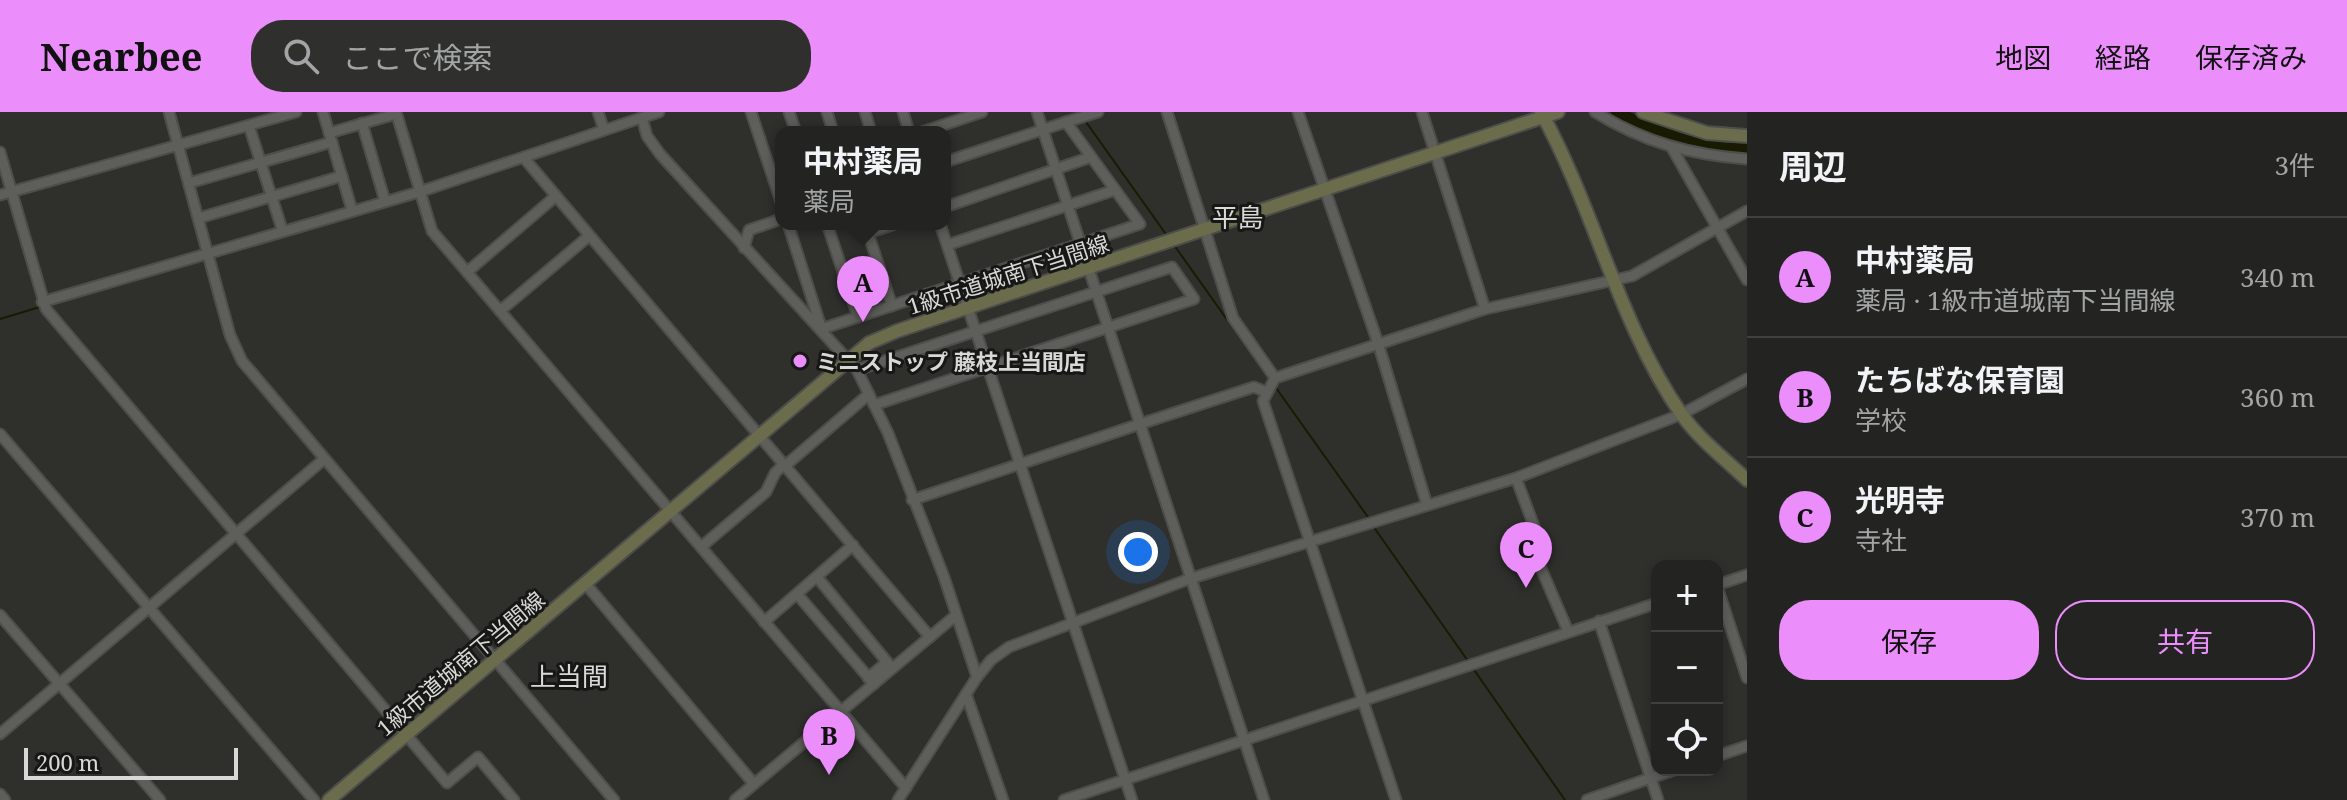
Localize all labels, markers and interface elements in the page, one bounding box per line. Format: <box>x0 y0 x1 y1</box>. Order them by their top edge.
search box <box>251 20 811 92</box>
text: Nearbee <box>40 30 203 82</box>
icon: search <box>279 34 323 78</box>
text: ここで検索 <box>343 37 493 78</box>
text: 地図 <box>1995 38 2051 76</box>
text: 経路 <box>2095 38 2151 76</box>
text: 保存済み <box>2195 38 2307 76</box>
popup <box>775 126 951 230</box>
text: 中村薬局 <box>803 140 923 181</box>
text: 周辺 <box>1779 143 1847 189</box>
text: 3件 <box>2274 147 2315 183</box>
text: 薬局 <box>803 183 855 219</box>
district label: 平島 <box>1212 199 1264 235</box>
street label: 1級市道城南下当間線 <box>903 227 1113 321</box>
text: 中村薬局 <box>1855 239 1975 280</box>
pin: A <box>837 256 889 322</box>
text: A <box>1795 259 1815 295</box>
text: 340 m <box>2240 259 2315 295</box>
text: 薬局 · 1級市道城南下当間線 <box>1855 282 2176 318</box>
place label: ミニストップ 藤枝上当間店 <box>816 346 1086 376</box>
marker: ミニストップ 藤枝上当間店 <box>791 352 809 370</box>
text: たちばな保育園 <box>1855 359 2065 400</box>
text: B <box>1796 379 1814 415</box>
text: 360 m <box>2240 379 2315 415</box>
text: 学校 <box>1855 402 1907 438</box>
text: 光明寺 <box>1855 479 1945 520</box>
text: C <box>1796 499 1814 535</box>
text: 370 m <box>2240 499 2315 535</box>
pin: C <box>1500 522 1552 588</box>
text: 寺社 <box>1855 522 1907 558</box>
your location <box>1118 532 1158 572</box>
map controls <box>1651 560 1723 776</box>
button: + <box>1651 560 1723 632</box>
street label: 1級市道城南下当間線 <box>370 584 550 742</box>
button: 保存 <box>1779 600 2039 680</box>
button: 共有 <box>2055 600 2315 680</box>
button: − <box>1651 632 1723 704</box>
district label: 上当間 <box>530 658 608 694</box>
button: locate <box>1651 704 1723 776</box>
pin: B <box>803 709 855 775</box>
scale bar <box>24 744 238 780</box>
text: 200 m <box>36 747 99 777</box>

